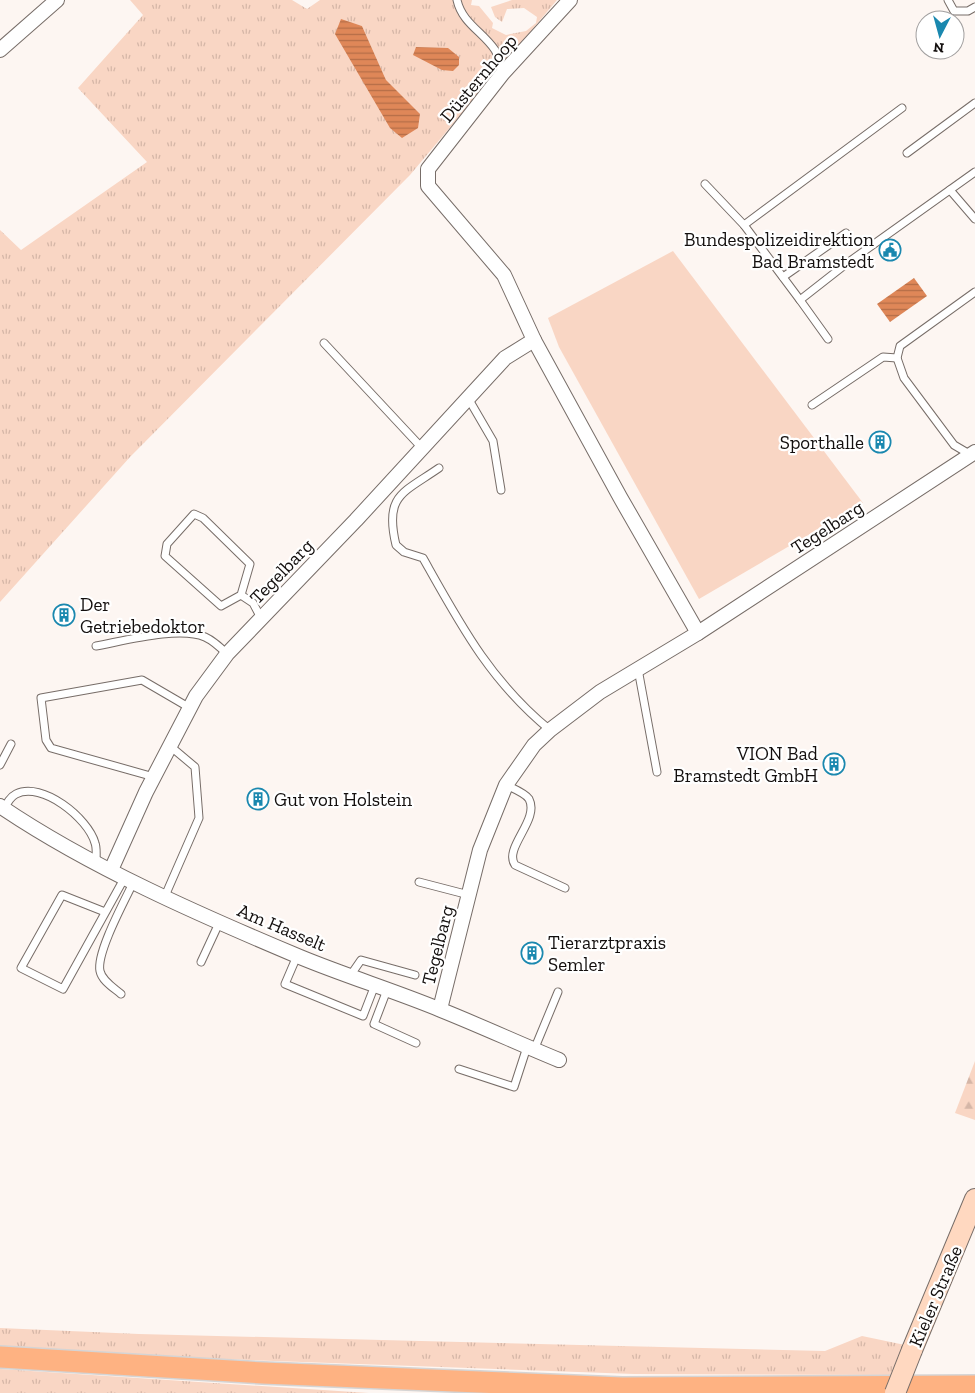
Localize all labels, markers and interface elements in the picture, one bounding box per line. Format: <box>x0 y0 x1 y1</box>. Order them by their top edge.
north arrow <box>915 10 965 60</box>
street label: Düsternhoop <box>435 30 522 127</box>
text: N <box>932 38 945 56</box>
place label: Bundespolizeidirektion Bad Bramstedt <box>684 228 874 273</box>
public building icon: Bundespolizeidirektion Bad Bramstedt <box>878 238 902 262</box>
building icon: Sporthalle <box>868 430 892 454</box>
place label: Sporthalle <box>780 431 864 454</box>
street label: Tegelbarg <box>787 495 868 559</box>
street label: Tegelbarg <box>245 534 318 609</box>
place label: Der Getriebedoktor <box>80 593 205 638</box>
building icon: Der Getriebedoktor <box>52 603 76 627</box>
place label: VION Bad Bramstedt GmbH <box>673 742 819 787</box>
building icon: VION Bad Bramstedt GmbH <box>822 752 846 776</box>
building icon: Gut von Holstein <box>246 787 270 811</box>
place label: Gut von Holstein <box>274 788 412 811</box>
street label: Am Hasselt <box>234 899 330 956</box>
street label: Tegelbarg <box>416 902 459 987</box>
place label: Tierarztpraxis Semler <box>548 931 666 976</box>
building icon: Tierarztpraxis Semler <box>520 941 544 965</box>
street label: Kieler Straße <box>904 1242 967 1350</box>

